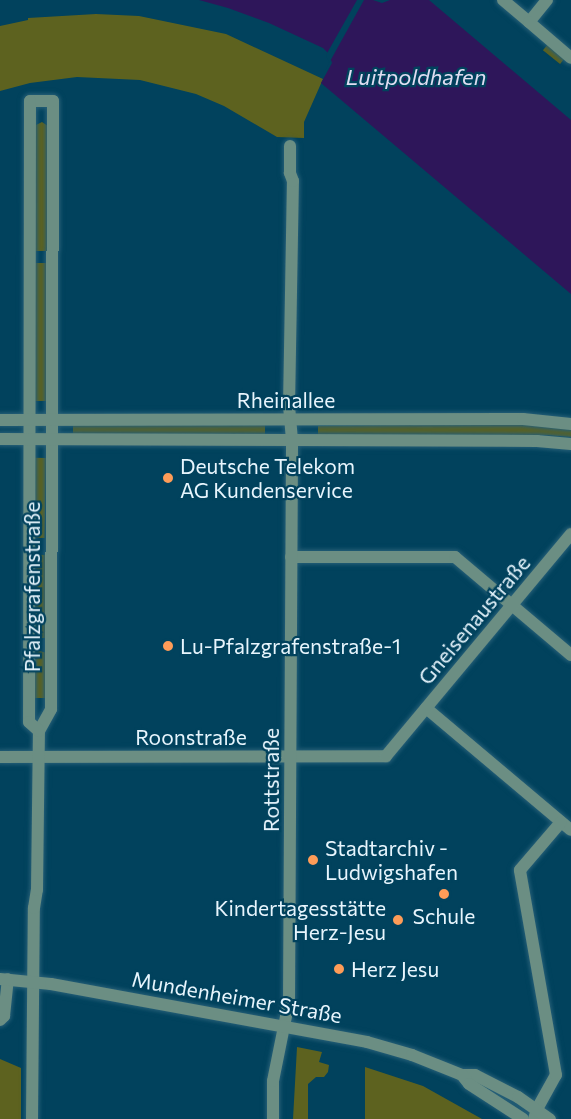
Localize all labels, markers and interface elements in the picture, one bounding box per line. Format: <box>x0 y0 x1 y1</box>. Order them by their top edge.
water label: Luitpoldhafen <box>346 64 486 90</box>
street label: Rheinallee <box>237 387 335 413</box>
place label: Deutsche Telekom AG Kundenservice <box>180 453 355 503</box>
marker: Deutsche Telekom AG Kundenservice <box>161 471 175 485</box>
street label: Pfalzgrafenstraße <box>19 502 45 672</box>
street label: Gneisenaustraße <box>413 550 535 690</box>
place label: Lu-Pfalzgrafenstraße-1 <box>180 633 401 659</box>
marker: Lu-Pfalzgrafenstraße-1 <box>161 639 175 653</box>
street label: Roonstraße <box>135 724 247 750</box>
street label: Rottstraße <box>258 728 284 832</box>
place label: Stadtarchiv - Ludwigshafen <box>325 835 458 885</box>
marker: Stadtarchiv - Ludwigshafen <box>306 853 320 867</box>
marker: Schule <box>437 887 451 901</box>
place label: Kindertagesstätte Herz-Jesu <box>214 895 386 945</box>
place label: Schule <box>413 903 475 929</box>
marker: Kindertagesstätte Herz-Jesu <box>391 913 405 927</box>
place label: Herz Jesu <box>351 956 439 982</box>
marker: Herz Jesu <box>332 962 346 976</box>
street label: Mundenheimer Straße <box>130 966 344 1028</box>

